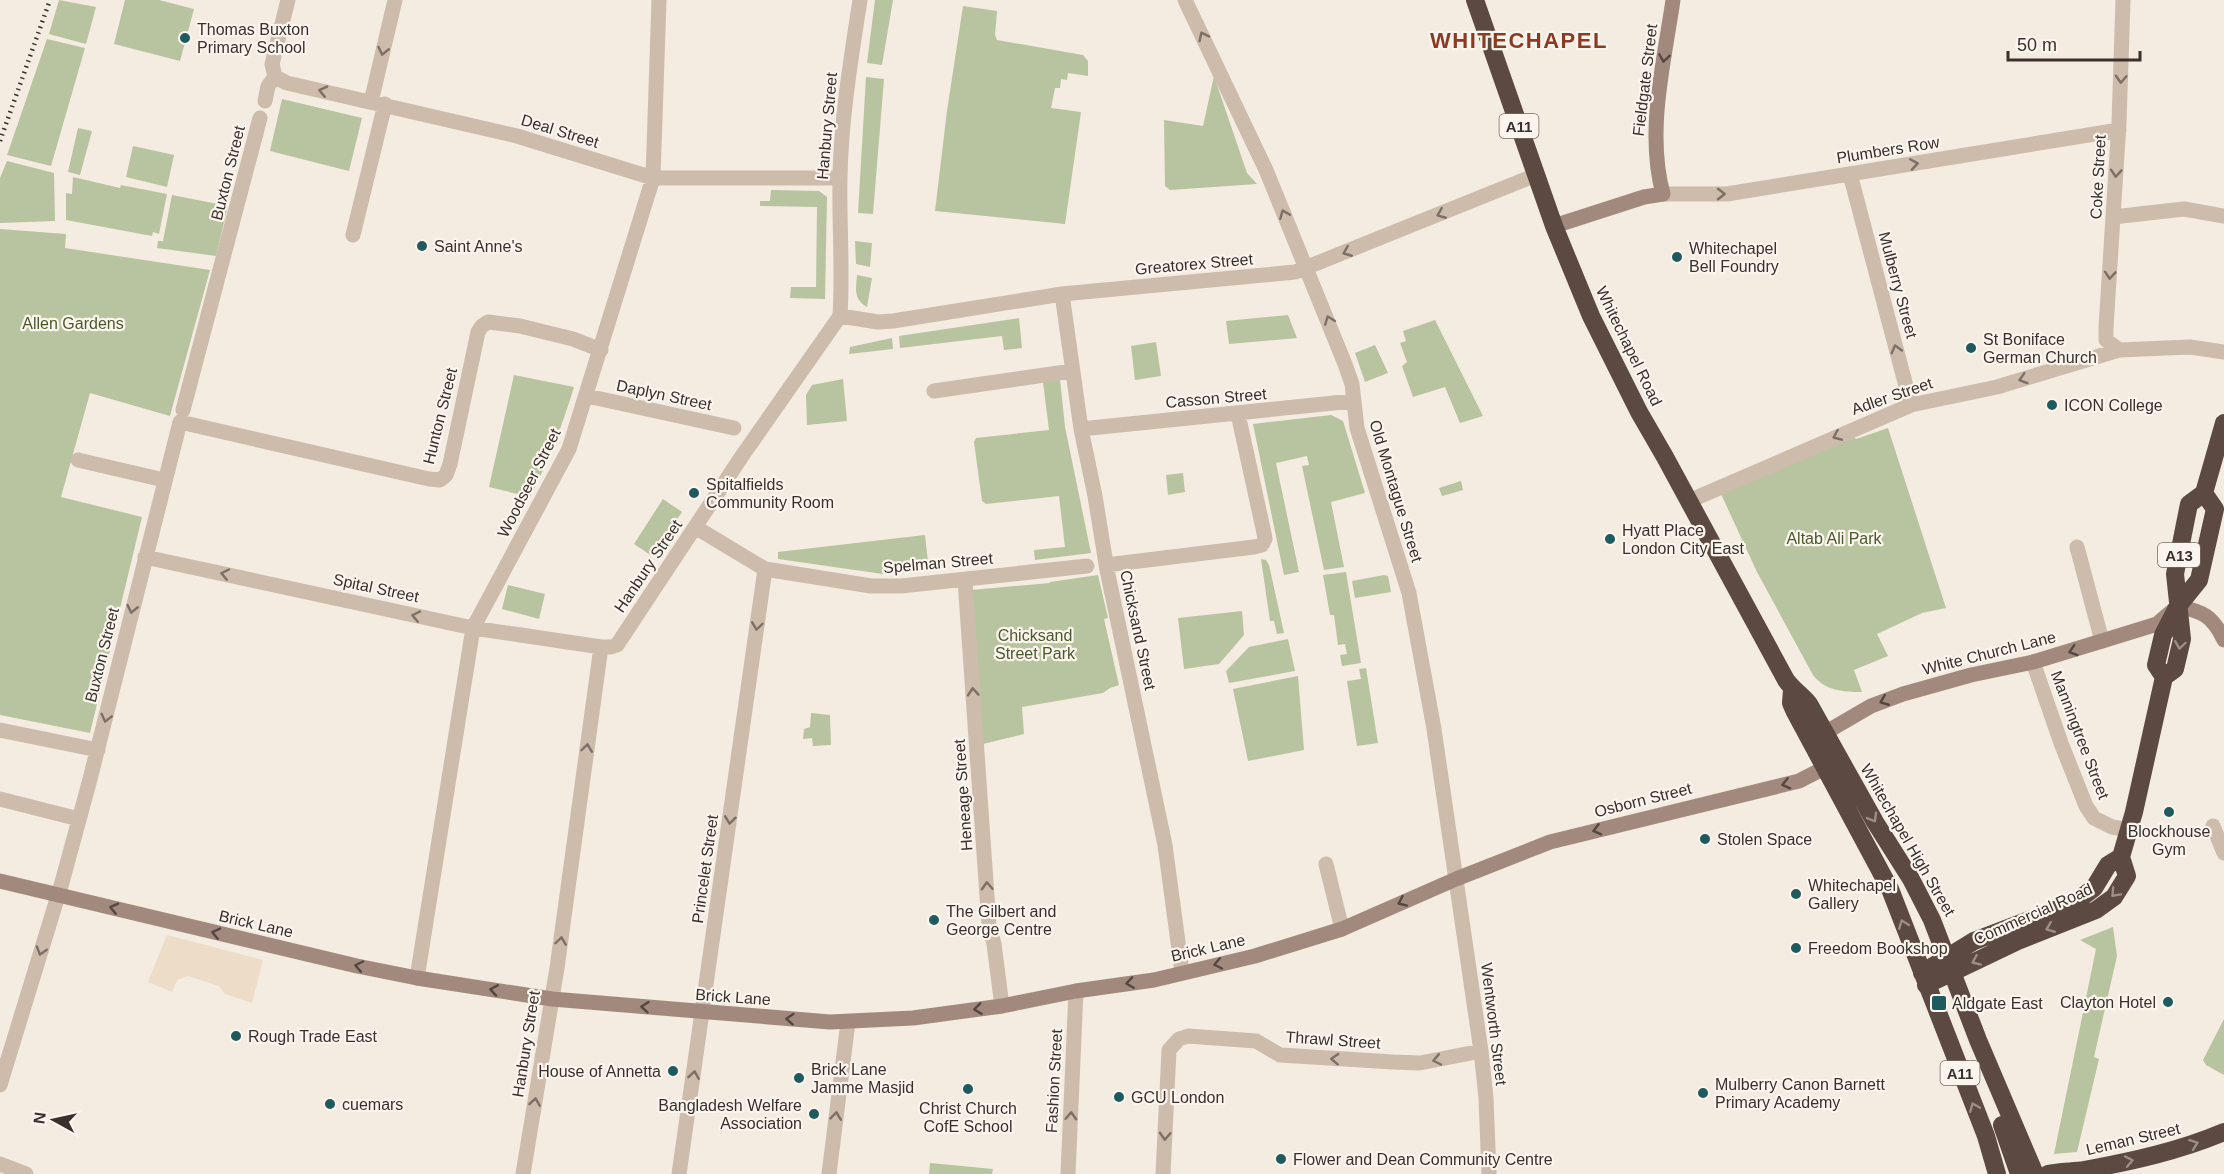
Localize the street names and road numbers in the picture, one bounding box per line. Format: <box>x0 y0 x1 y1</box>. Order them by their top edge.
street label: Fieldgate Street <box>1630 22 1660 137</box>
street label: Hanbury Street <box>814 71 840 180</box>
street label: Deal Street <box>519 111 601 151</box>
road number: A11 <box>1500 114 1538 138</box>
street label: Buxton Street <box>208 123 248 222</box>
street label: Plumbers Row <box>1835 133 1941 167</box>
street label: Coke Street <box>2087 134 2109 220</box>
street label: Mulberry Street <box>1876 230 1921 341</box>
street label: Greatorex Street <box>1134 250 1254 278</box>
street label: Whitechapel Road <box>1593 284 1665 408</box>
street label: Hunton Street <box>420 366 460 466</box>
street label: Adler Street <box>1849 374 1935 418</box>
street label: Daplyn Street <box>615 377 714 414</box>
street label: Casson Street <box>1165 385 1268 411</box>
street label: Old Montague Street <box>1366 418 1426 565</box>
street label: Woodseer Street <box>494 425 564 540</box>
street label: Hanbury Street <box>611 516 685 615</box>
road number: A13 <box>2158 543 2200 567</box>
street label: Spelman Street <box>882 550 994 576</box>
street label: Chicksand Street <box>1117 569 1159 692</box>
street label: Spital Street <box>332 571 421 605</box>
street label: Buxton Street <box>82 605 122 704</box>
street label: White Church Lane <box>1920 628 2058 678</box>
street label: Manningtree Street <box>2048 668 2113 802</box>
street label: Heneage Street <box>951 738 975 851</box>
street label: Whitechapel High Street <box>1858 761 1959 919</box>
street label: Osborn Street <box>1593 780 1694 820</box>
street label: Princelet Street <box>689 813 721 924</box>
street label: Commercial Road <box>1971 880 2095 948</box>
street label: Brick Lane <box>217 907 295 941</box>
street label: Brick Lane <box>1169 931 1247 965</box>
street label: Wentworth Street <box>1478 962 1510 1087</box>
street label: Brick Lane <box>695 986 771 1008</box>
street label: Hanbury Street <box>509 989 543 1098</box>
street label: Fashion Street <box>1043 1028 1065 1133</box>
street label: Thrawl Street <box>1285 1028 1382 1052</box>
road number: A11 <box>1940 1061 1980 1085</box>
street label: Leman Street <box>2084 1120 2182 1158</box>

